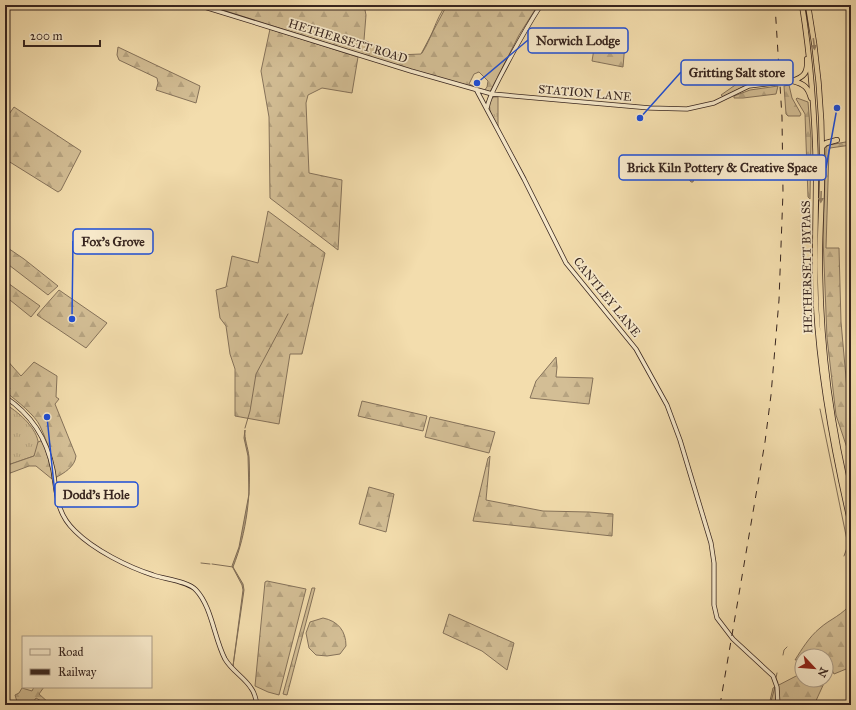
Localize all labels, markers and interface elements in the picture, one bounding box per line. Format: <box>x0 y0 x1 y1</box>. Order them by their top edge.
street label: HETHERSETT ROAD <box>287 16 409 66</box>
scale bar <box>24 22 100 48</box>
callout: Norwich Lodge <box>528 28 628 53</box>
text: 200 m <box>30 29 63 43</box>
text: Norwich Lodge <box>536 33 621 49</box>
one-way arrow <box>811 37 817 50</box>
callout: Gritting Salt store <box>681 60 793 85</box>
text: Gritting Salt store <box>689 65 786 81</box>
street label: STATION LANE <box>538 82 633 104</box>
callout: Brick Kiln Pottery & Creative Space <box>619 155 826 180</box>
text: Brick Kiln Pottery & Creative Space <box>627 160 818 176</box>
one-way arrow <box>818 191 825 203</box>
street label: HETHERSETT BYPASS <box>799 200 815 334</box>
callout: Fox's Grove <box>73 229 153 254</box>
text: Fox's Grove <box>81 234 145 250</box>
street label: CANTLEY LANE <box>571 254 644 340</box>
callout: Dodd's Hole <box>55 482 138 507</box>
text: Dodd's Hole <box>62 487 130 503</box>
legend <box>22 636 152 688</box>
text: Road <box>58 645 84 659</box>
north arrow <box>794 648 834 688</box>
text: Railway <box>58 665 97 679</box>
text: N <box>814 665 830 680</box>

